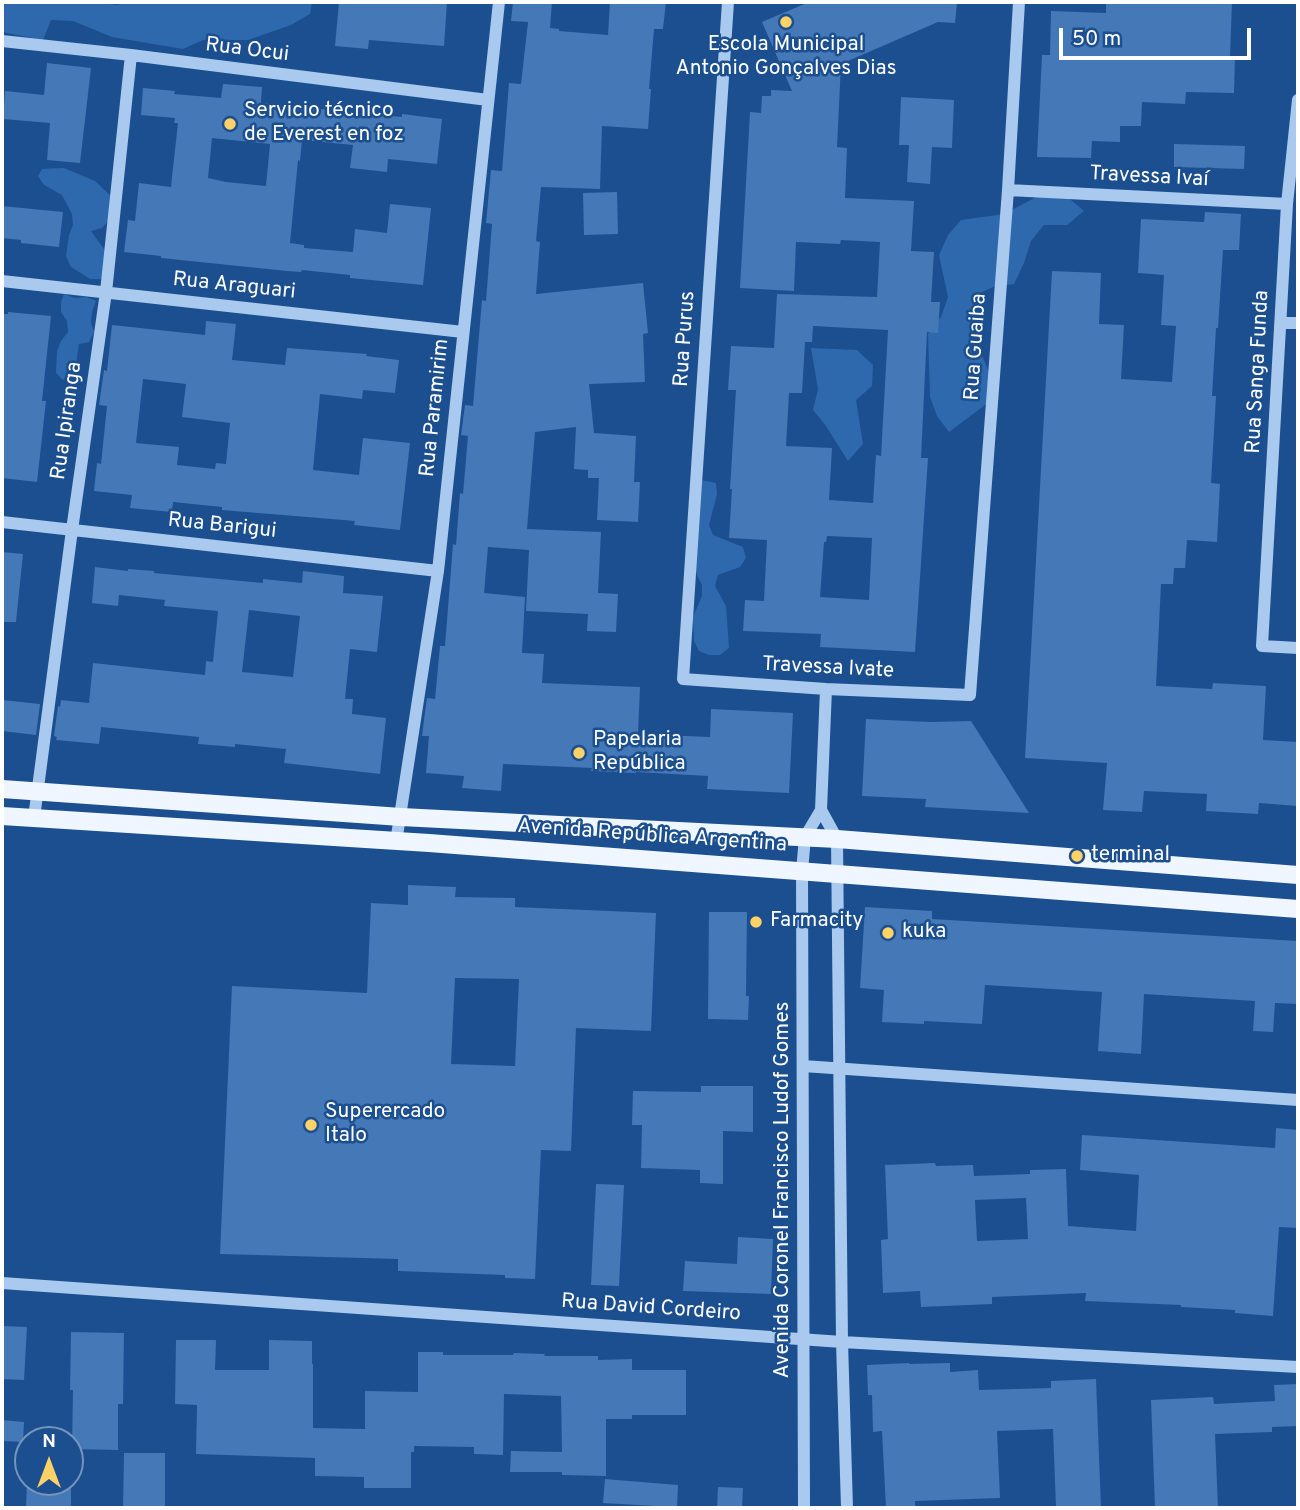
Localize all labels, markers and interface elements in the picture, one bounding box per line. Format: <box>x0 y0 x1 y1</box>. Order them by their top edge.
marker: Escola Municipal Antonio Gonçalves Dias <box>778 14 794 30</box>
scale bar <box>1062 14 1254 58</box>
text: 50 m <box>1072 26 1121 53</box>
street label: Rua Ocui <box>204 33 290 69</box>
place label: Escola Municipal Antonio Gonçalves Dias <box>675 33 897 83</box>
place label: Servicio técnico de Everest en foz <box>244 99 404 149</box>
marker: Servicio técnico de Everest en foz <box>222 116 238 132</box>
street label: Travessa Ivaí <box>1089 162 1209 194</box>
street label: Rua Araguari <box>171 268 297 306</box>
street label: Rua Purus <box>670 290 702 388</box>
street label: Rua Sanga Funda <box>1242 290 1276 454</box>
street label: Rua Guaiba <box>961 292 993 402</box>
street label: Rua Paramirim <box>416 338 456 478</box>
street label: Rua Ipiranga <box>47 360 89 482</box>
street label: Rua Barigui <box>166 509 278 545</box>
street label: Travessa Ivate <box>761 653 895 685</box>
place label: Papelaria República <box>593 728 686 778</box>
marker: Papelaria República <box>571 745 587 761</box>
street label: Avenida República Argentina <box>516 815 788 859</box>
place label: terminal <box>1091 843 1170 869</box>
marker: terminal <box>1069 848 1085 864</box>
place label: Farmacity <box>770 909 863 935</box>
marker: Farmacity <box>748 914 764 930</box>
place label: kuka <box>902 920 946 946</box>
marker: kuka <box>880 925 896 941</box>
street label: Avenida Coronel Francisco Ludof Gomes <box>771 1002 797 1378</box>
place label: Superercado Italo <box>325 1100 445 1150</box>
marker: Superercado Italo <box>303 1117 319 1133</box>
street label: Rua David Cordeiro <box>560 1290 742 1328</box>
north arrow <box>14 1426 84 1496</box>
text: N <box>42 1430 56 1454</box>

